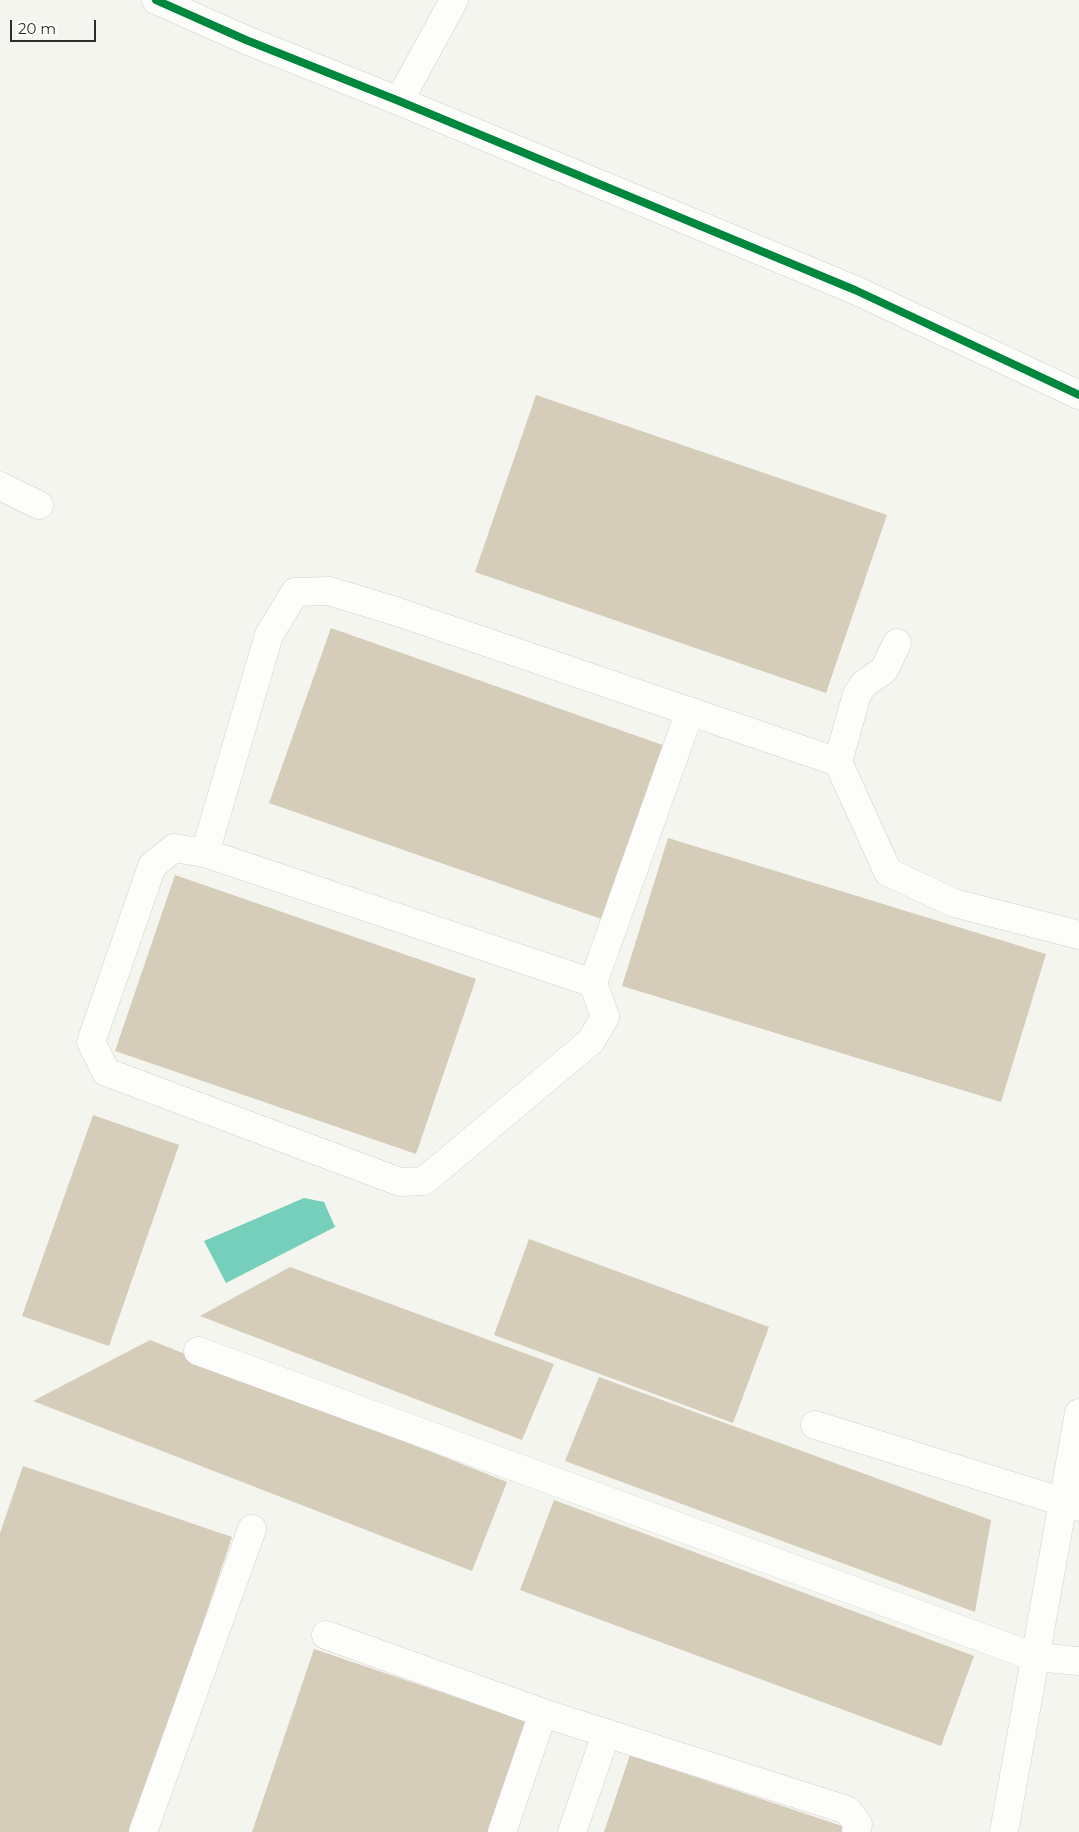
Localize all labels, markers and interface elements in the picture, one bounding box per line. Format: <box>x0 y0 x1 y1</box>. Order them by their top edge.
scale bar <box>12 10 99 42</box>
text: 20 m <box>18 19 56 38</box>

